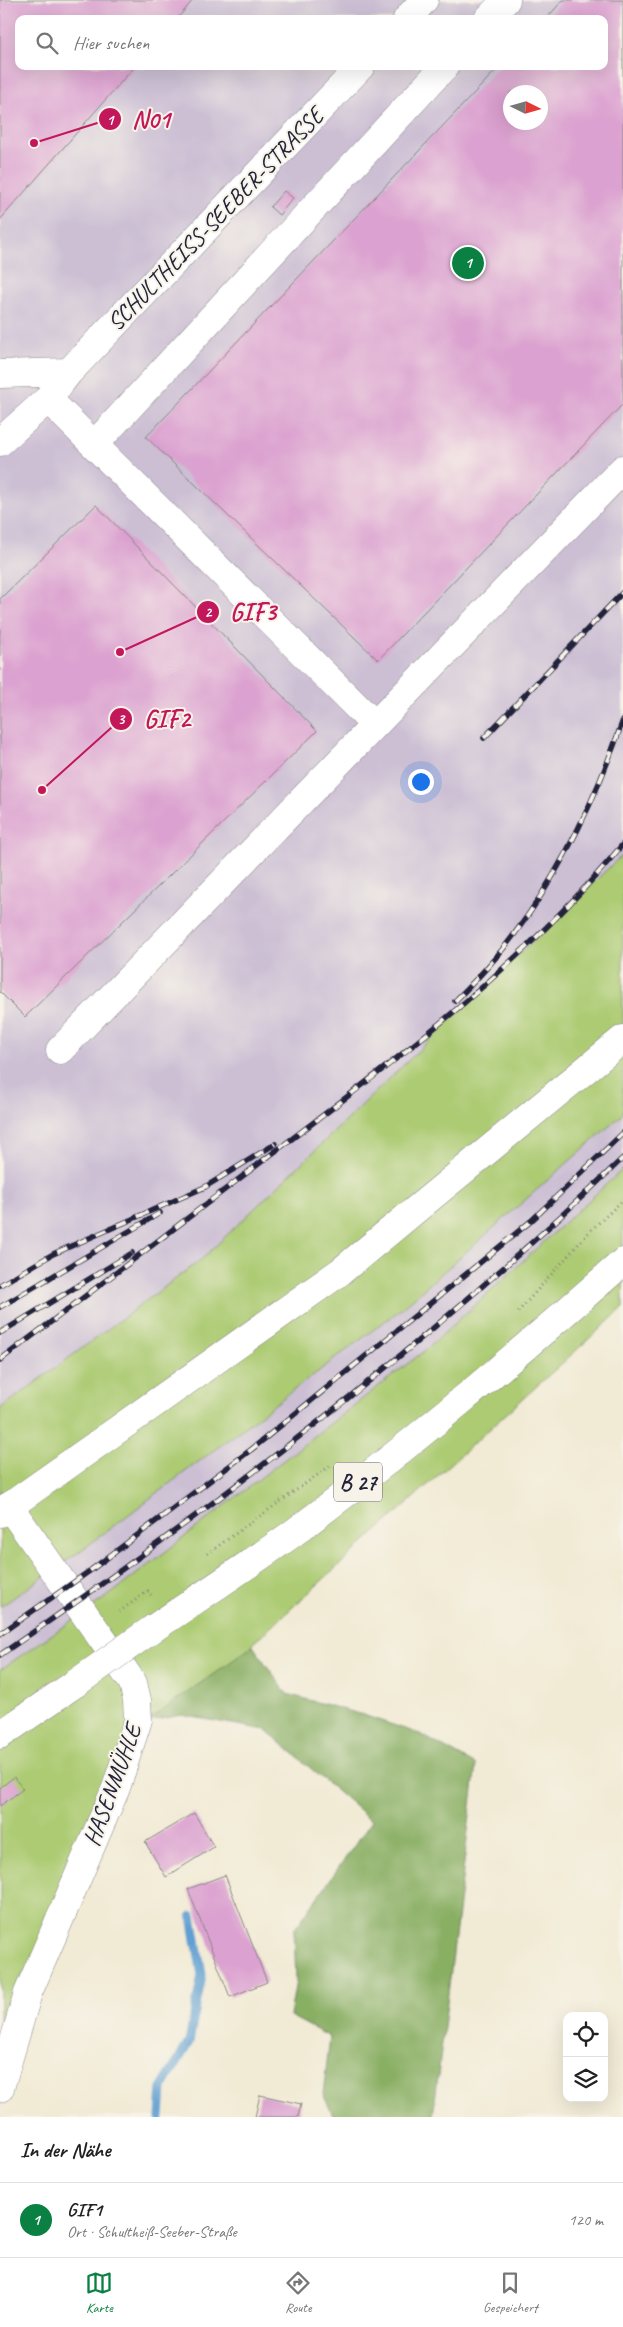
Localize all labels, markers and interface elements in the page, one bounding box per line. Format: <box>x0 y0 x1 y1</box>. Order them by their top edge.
search box <box>15 15 608 70</box>
icon: search <box>33 29 61 57</box>
text: Hier suchen <box>73 31 149 55</box>
north arrow <box>503 85 548 130</box>
callout: N01 <box>97 99 180 139</box>
street label: SCHULTHEISS-SEEBER-STRASSE <box>100 99 332 337</box>
text: N01 <box>132 104 173 136</box>
text: 1 <box>107 111 116 130</box>
pin: 1 <box>452 244 484 282</box>
callout: GIF3 <box>195 592 287 632</box>
text: GIF3 <box>230 596 279 628</box>
text: 2 <box>205 603 213 622</box>
callout: GIF2 <box>108 699 200 739</box>
text: GIF2 <box>144 703 193 735</box>
text: 3 <box>118 710 126 729</box>
your location <box>408 769 434 795</box>
road number: B 27 <box>334 1462 382 1501</box>
street label: HASENMÜHLE <box>76 1717 149 1850</box>
map controls <box>563 2012 608 2102</box>
button: locate <box>563 2012 608 2057</box>
button: layers <box>563 2057 608 2102</box>
text: In der Nähe <box>20 2137 110 2163</box>
text: GIF1 <box>67 2198 102 2222</box>
text: 1 <box>32 2210 40 2230</box>
text: 120 m <box>569 2210 603 2230</box>
text: Ort · Schultheiß-Seeber-Straße <box>67 2222 237 2242</box>
tab: Karte <box>85 2269 113 2316</box>
tab: Route <box>284 2269 312 2316</box>
tab: Gespeichert <box>483 2269 538 2316</box>

